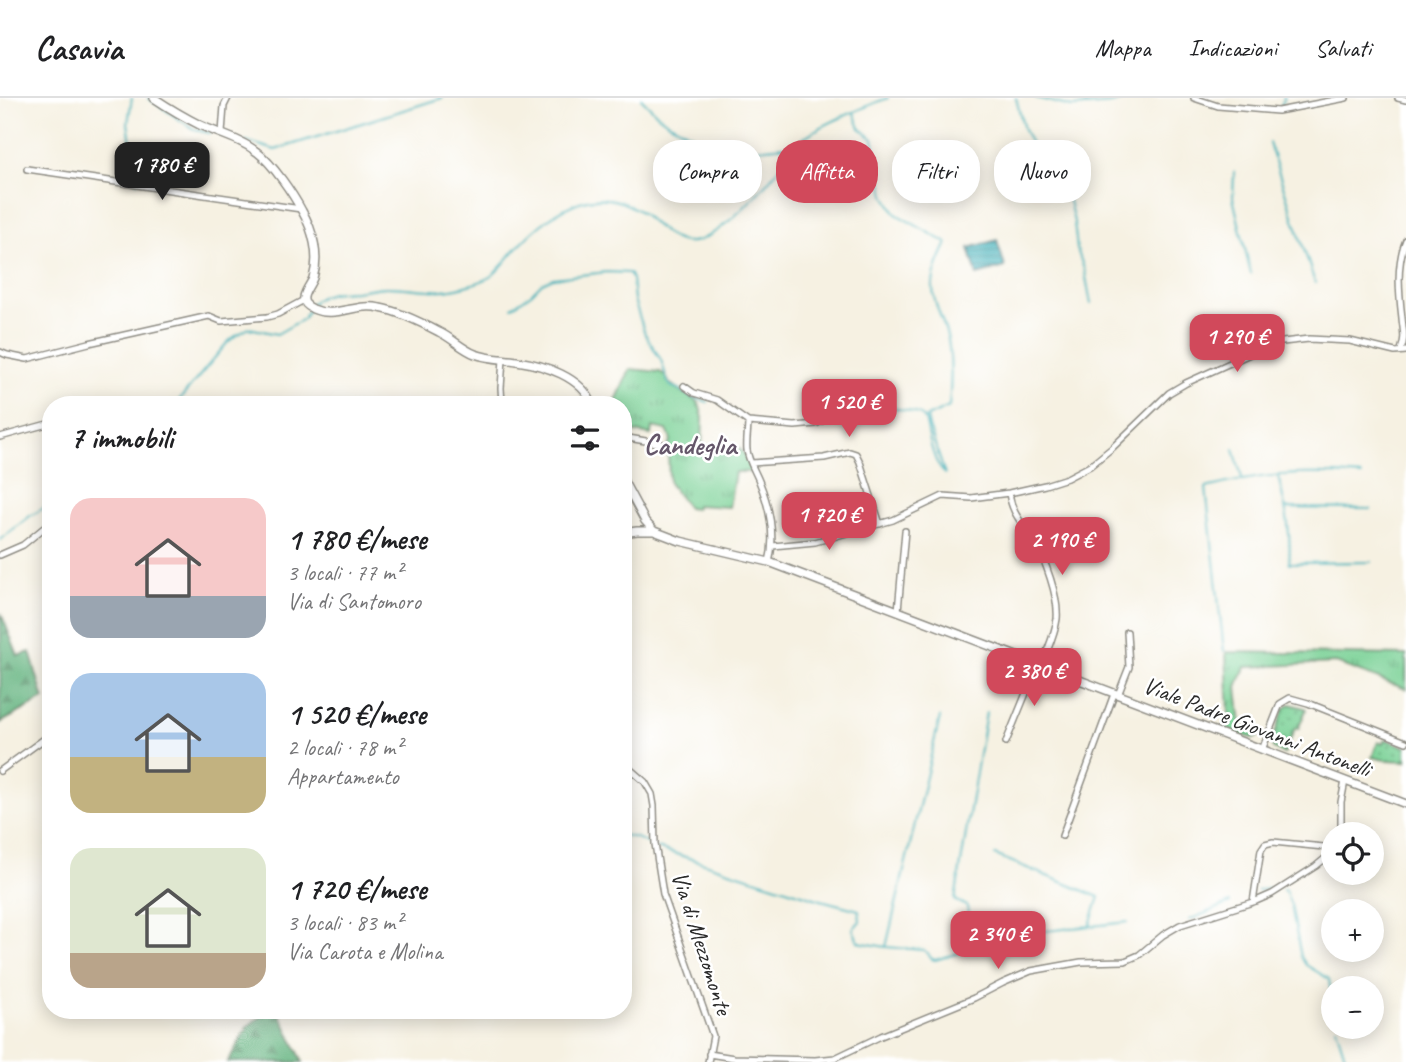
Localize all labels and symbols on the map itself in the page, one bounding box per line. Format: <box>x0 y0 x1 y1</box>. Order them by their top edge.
pin: 1 780 € <box>97 142 227 202</box>
pin: 1 290 € <box>1172 314 1302 374</box>
pin: 1 520 € <box>784 380 914 439</box>
district label: Candeglia <box>644 427 739 462</box>
pin: 1 720 € <box>764 492 894 552</box>
pin: 2 190 € <box>997 518 1127 577</box>
pin: 2 380 € <box>969 648 1099 708</box>
street label: Viale Padre Giovanni Antonelli <box>1139 670 1378 785</box>
street label: Via di Mezzomonte <box>665 868 740 1020</box>
pin: 2 340 € <box>933 912 1063 971</box>

